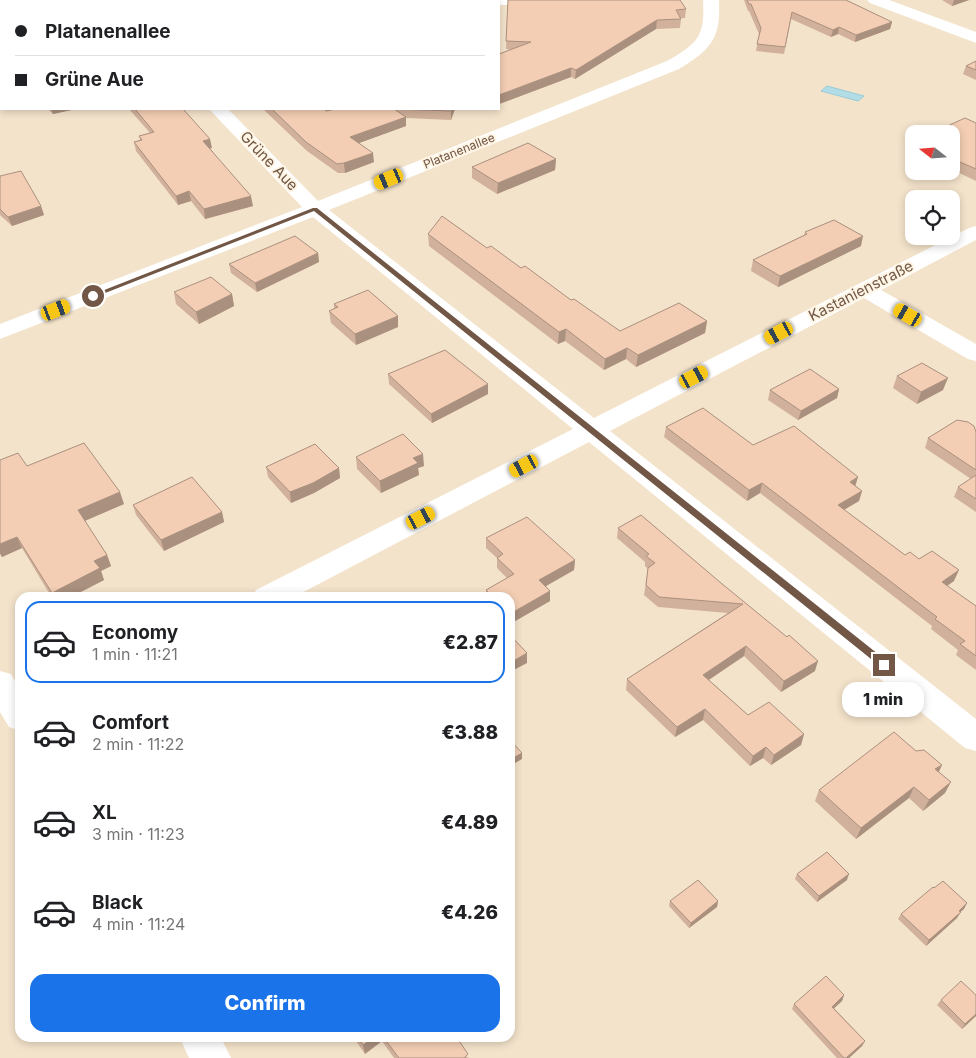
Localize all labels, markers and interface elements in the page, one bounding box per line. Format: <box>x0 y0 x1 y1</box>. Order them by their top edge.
text: Platanenallee <box>45 20 171 43</box>
text: Grüne Aue <box>45 68 144 91</box>
north arrow <box>905 125 960 180</box>
map controls <box>905 125 960 245</box>
street label: Grüne Aue <box>236 127 302 194</box>
street label: Platanenallee <box>421 129 497 172</box>
car <box>372 166 405 192</box>
button: locate <box>905 190 960 245</box>
street label: Kastanienstraße <box>805 256 916 325</box>
route start <box>82 285 104 307</box>
car <box>39 298 72 322</box>
car <box>891 301 924 329</box>
car <box>762 319 795 347</box>
car <box>677 363 710 391</box>
car <box>507 453 540 479</box>
car <box>404 505 437 531</box>
icon: car <box>32 620 77 665</box>
text: Economy <box>92 621 178 644</box>
text: €2.87 <box>443 631 498 654</box>
text: 1 min · 11:21 <box>92 644 178 664</box>
route end <box>873 654 895 676</box>
callout: 1 min <box>843 682 925 718</box>
text: 1 min <box>863 689 903 709</box>
icon: car <box>32 710 77 755</box>
text: Comfort <box>92 711 169 734</box>
text: €3.88 <box>441 721 498 744</box>
text: 2 min · 11:22 <box>92 734 184 754</box>
icon: car <box>32 800 77 845</box>
text: XL <box>92 801 117 824</box>
text: €4.89 <box>441 811 498 834</box>
text: 3 min · 11:23 <box>92 824 185 844</box>
icon: car <box>32 890 77 935</box>
text: Black <box>92 891 143 914</box>
text: €4.26 <box>441 901 498 924</box>
text: 4 min · 11:24 <box>92 914 185 934</box>
button: Confirm <box>30 974 500 1032</box>

